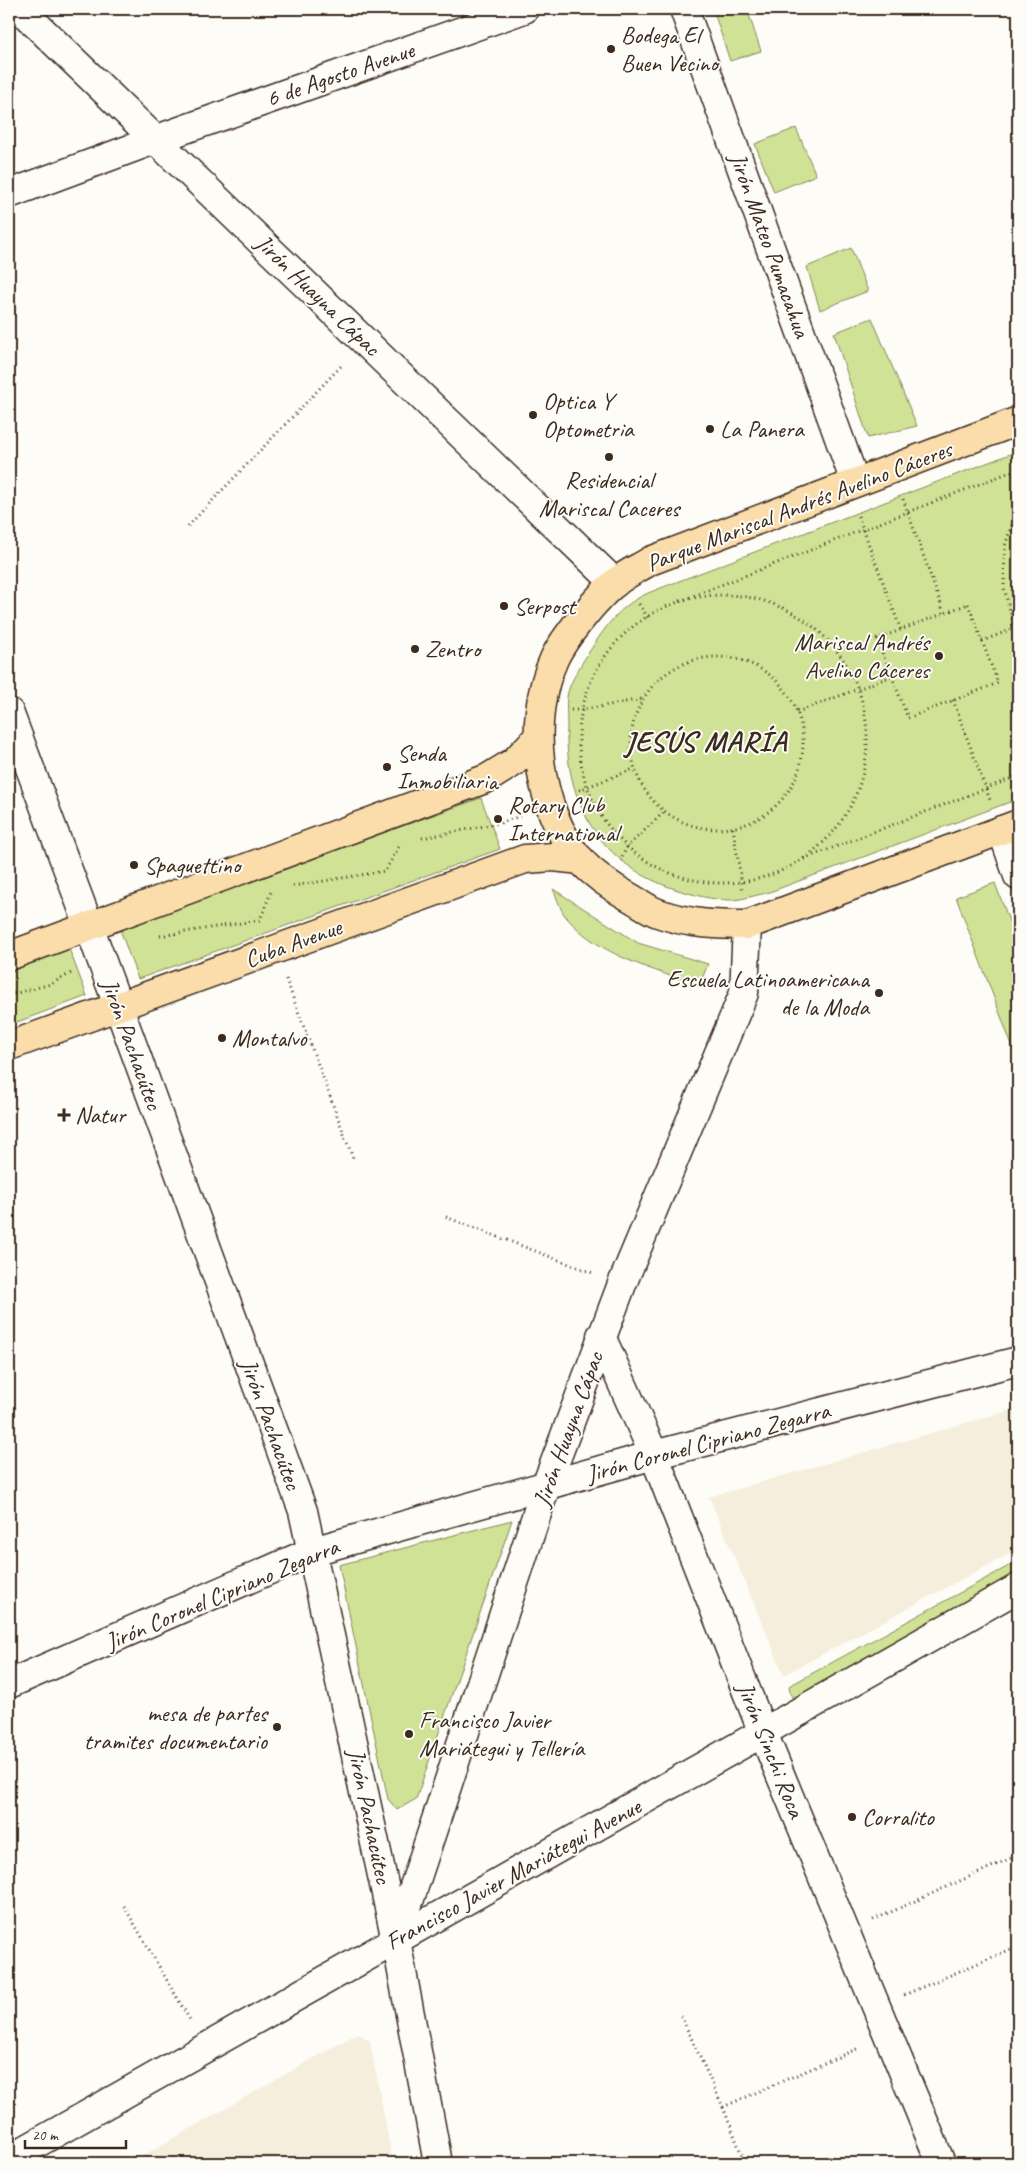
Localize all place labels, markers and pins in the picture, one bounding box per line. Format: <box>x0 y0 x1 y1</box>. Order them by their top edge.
place label: Bodega El Buen Vecino <box>621 20 720 78</box>
marker: Bodega El Buen Vecino <box>605 43 617 55</box>
place label: Optica Y Optometria <box>543 386 635 444</box>
marker: Optica Y Optometria <box>527 409 539 421</box>
place label: La Panera <box>720 414 805 444</box>
marker: La Panera <box>704 423 716 435</box>
marker: Residencial Mariscal Caceres <box>603 451 615 463</box>
place label: Residencial Mariscal Caceres <box>539 465 682 523</box>
place label: Serpost <box>514 591 577 621</box>
marker: Serpost <box>498 600 510 612</box>
place label: Mariscal Andrés Avelino Cáceres <box>794 627 932 685</box>
place label: Zentro <box>425 634 483 664</box>
marker: Zentro <box>409 643 421 655</box>
marker: Mariscal Andrés Avelino Cáceres <box>933 650 945 662</box>
place label: Senda Inmobiliaria <box>397 738 499 796</box>
marker: Senda Inmobiliaria <box>381 761 393 773</box>
place label: Rotary Club International <box>508 790 622 848</box>
marker: Rotary Club International <box>492 813 504 825</box>
place label: Spaguettino <box>144 850 243 880</box>
marker: Spaguettino <box>128 859 140 871</box>
place label: Escuela Latinoamericana de la Moda <box>667 964 871 1022</box>
marker: Escuela Latinoamericana de la Moda <box>873 987 885 999</box>
place label: Montalvo <box>232 1023 308 1053</box>
marker: Montalvo <box>216 1032 228 1044</box>
place label: Natur <box>75 1100 128 1130</box>
marker: Natur <box>57 1108 71 1122</box>
place label: mesa de partes tramites documentario <box>84 1698 270 1756</box>
place label: Francisco Javier Mariátegui y Tellería <box>419 1705 586 1763</box>
marker: mesa de partes tramites documentario <box>271 1721 283 1733</box>
marker: Francisco Javier Mariátegui y Tellería <box>403 1728 415 1740</box>
place label: Corralito <box>862 1802 935 1832</box>
marker: Corralito <box>846 1811 858 1823</box>

